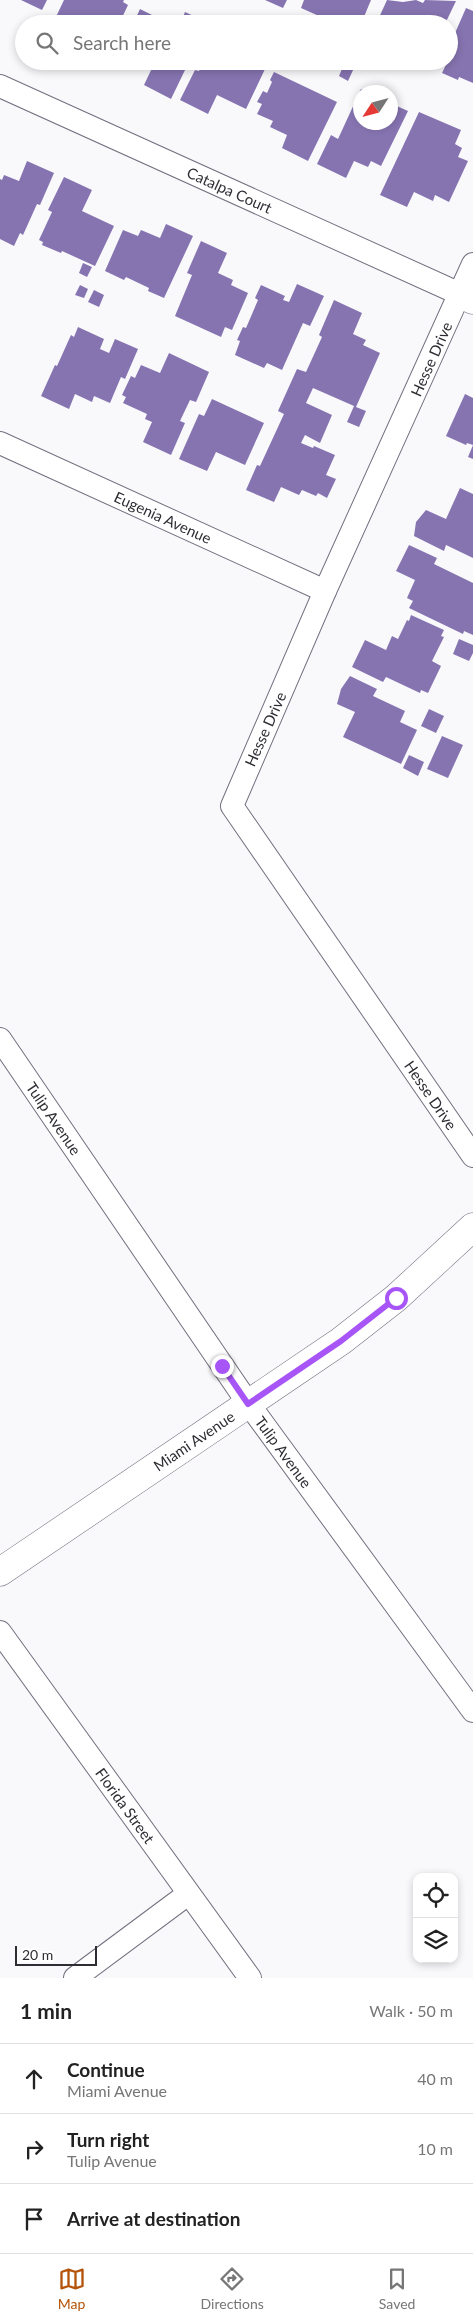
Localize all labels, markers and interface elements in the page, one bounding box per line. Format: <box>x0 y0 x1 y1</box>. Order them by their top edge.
search box <box>15 15 458 70</box>
icon: search <box>33 29 61 57</box>
text: Search here <box>73 31 171 54</box>
north arrow <box>353 85 398 130</box>
street label: Catalpa Court <box>184 163 275 217</box>
street label: Hesse Drive <box>407 319 455 399</box>
street label: Eugenia Avenue <box>111 487 214 547</box>
street label: Hesse Drive <box>241 689 289 769</box>
street label: Hesse Drive <box>401 1057 461 1133</box>
street label: Tulip Avenue <box>23 1078 85 1158</box>
route start <box>385 1287 408 1310</box>
route end <box>211 1355 234 1378</box>
street label: Miami Avenue <box>150 1407 238 1475</box>
street label: Tulip Avenue <box>252 1413 316 1491</box>
street label: Florida Street <box>92 1764 159 1847</box>
map controls <box>413 1873 458 1963</box>
button: locate <box>413 1873 458 1918</box>
button: layers <box>413 1918 458 1963</box>
scale bar <box>15 1943 98 1966</box>
text: 20 m <box>22 1946 53 1963</box>
text: 1 min <box>20 1998 72 2023</box>
text: Walk · 50 m <box>369 2001 453 2020</box>
text: Continue <box>67 2058 145 2081</box>
icon: ahead <box>20 2065 48 2093</box>
text: 40 m <box>417 2069 453 2088</box>
text: Miami Avenue <box>67 2081 167 2100</box>
text: Turn right <box>67 2128 149 2151</box>
icon: right <box>20 2135 48 2163</box>
text: 10 m <box>417 2139 453 2158</box>
text: Tulip Avenue <box>67 2151 157 2170</box>
icon: arrive <box>20 2205 48 2233</box>
text: Arrive at destination <box>67 2207 240 2230</box>
tab: Map <box>58 2265 86 2312</box>
tab: Directions <box>201 2265 264 2312</box>
tab: Saved <box>379 2265 415 2312</box>

